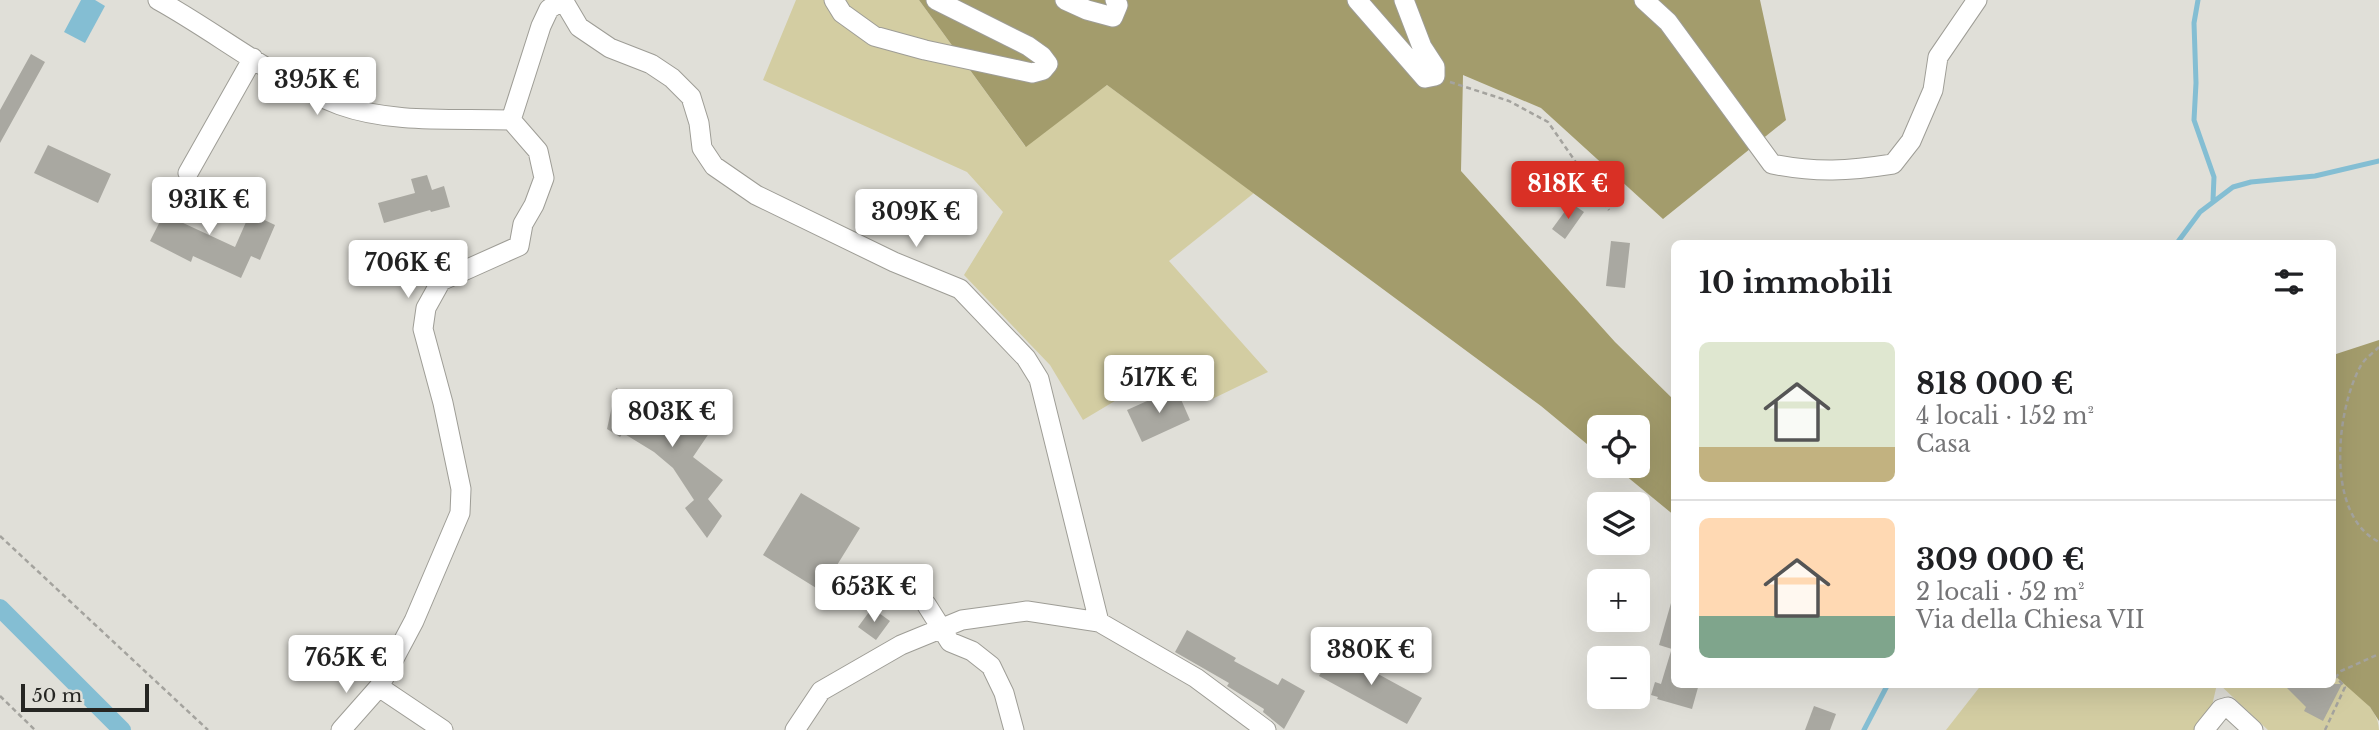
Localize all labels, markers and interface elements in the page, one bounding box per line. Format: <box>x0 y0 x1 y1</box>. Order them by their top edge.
pin: 395K € <box>260 58 374 117</box>
text: 395K € <box>274 66 360 94</box>
pin: 818K € <box>1511 162 1625 221</box>
text: 818K € <box>1527 170 1609 198</box>
pin: 931K € <box>152 177 266 237</box>
text: 931K € <box>168 186 250 214</box>
pin: 309K € <box>859 190 973 249</box>
text: 309K € <box>871 198 961 226</box>
pin: 706K € <box>351 240 465 300</box>
text: 706K € <box>365 249 451 277</box>
icon: filters <box>2270 263 2308 301</box>
text: 10 immobili <box>1699 264 1892 301</box>
pin: 517K € <box>1102 356 1216 415</box>
text: 517K € <box>1120 364 1198 392</box>
text: 818 000 € <box>1916 365 2074 402</box>
icon: home <box>1755 370 1839 454</box>
pin: 803K € <box>615 390 729 449</box>
text: 803K € <box>628 398 716 426</box>
text: 4 locali · 152 m² <box>1916 402 2094 430</box>
map controls <box>1587 415 1650 709</box>
button: locate <box>1587 415 1650 478</box>
text: Casa <box>1916 430 1970 458</box>
button: layers <box>1587 492 1650 555</box>
text: 309 000 € <box>1916 541 2085 578</box>
icon: home <box>1755 546 1839 630</box>
pin: 653K € <box>817 564 931 624</box>
button: + <box>1587 569 1650 632</box>
text: 653K € <box>831 573 917 601</box>
text: 2 locali · 52 m² <box>1916 578 2085 606</box>
text: Via della Chiesa VII <box>1916 606 2145 634</box>
pin: 380K € <box>1314 628 1428 687</box>
pin: 765K € <box>289 636 403 695</box>
text: 380K € <box>1327 636 1415 664</box>
text: 765K € <box>304 644 388 672</box>
button: − <box>1587 646 1650 709</box>
scale bar <box>21 681 149 713</box>
text: 50 m <box>32 684 82 707</box>

